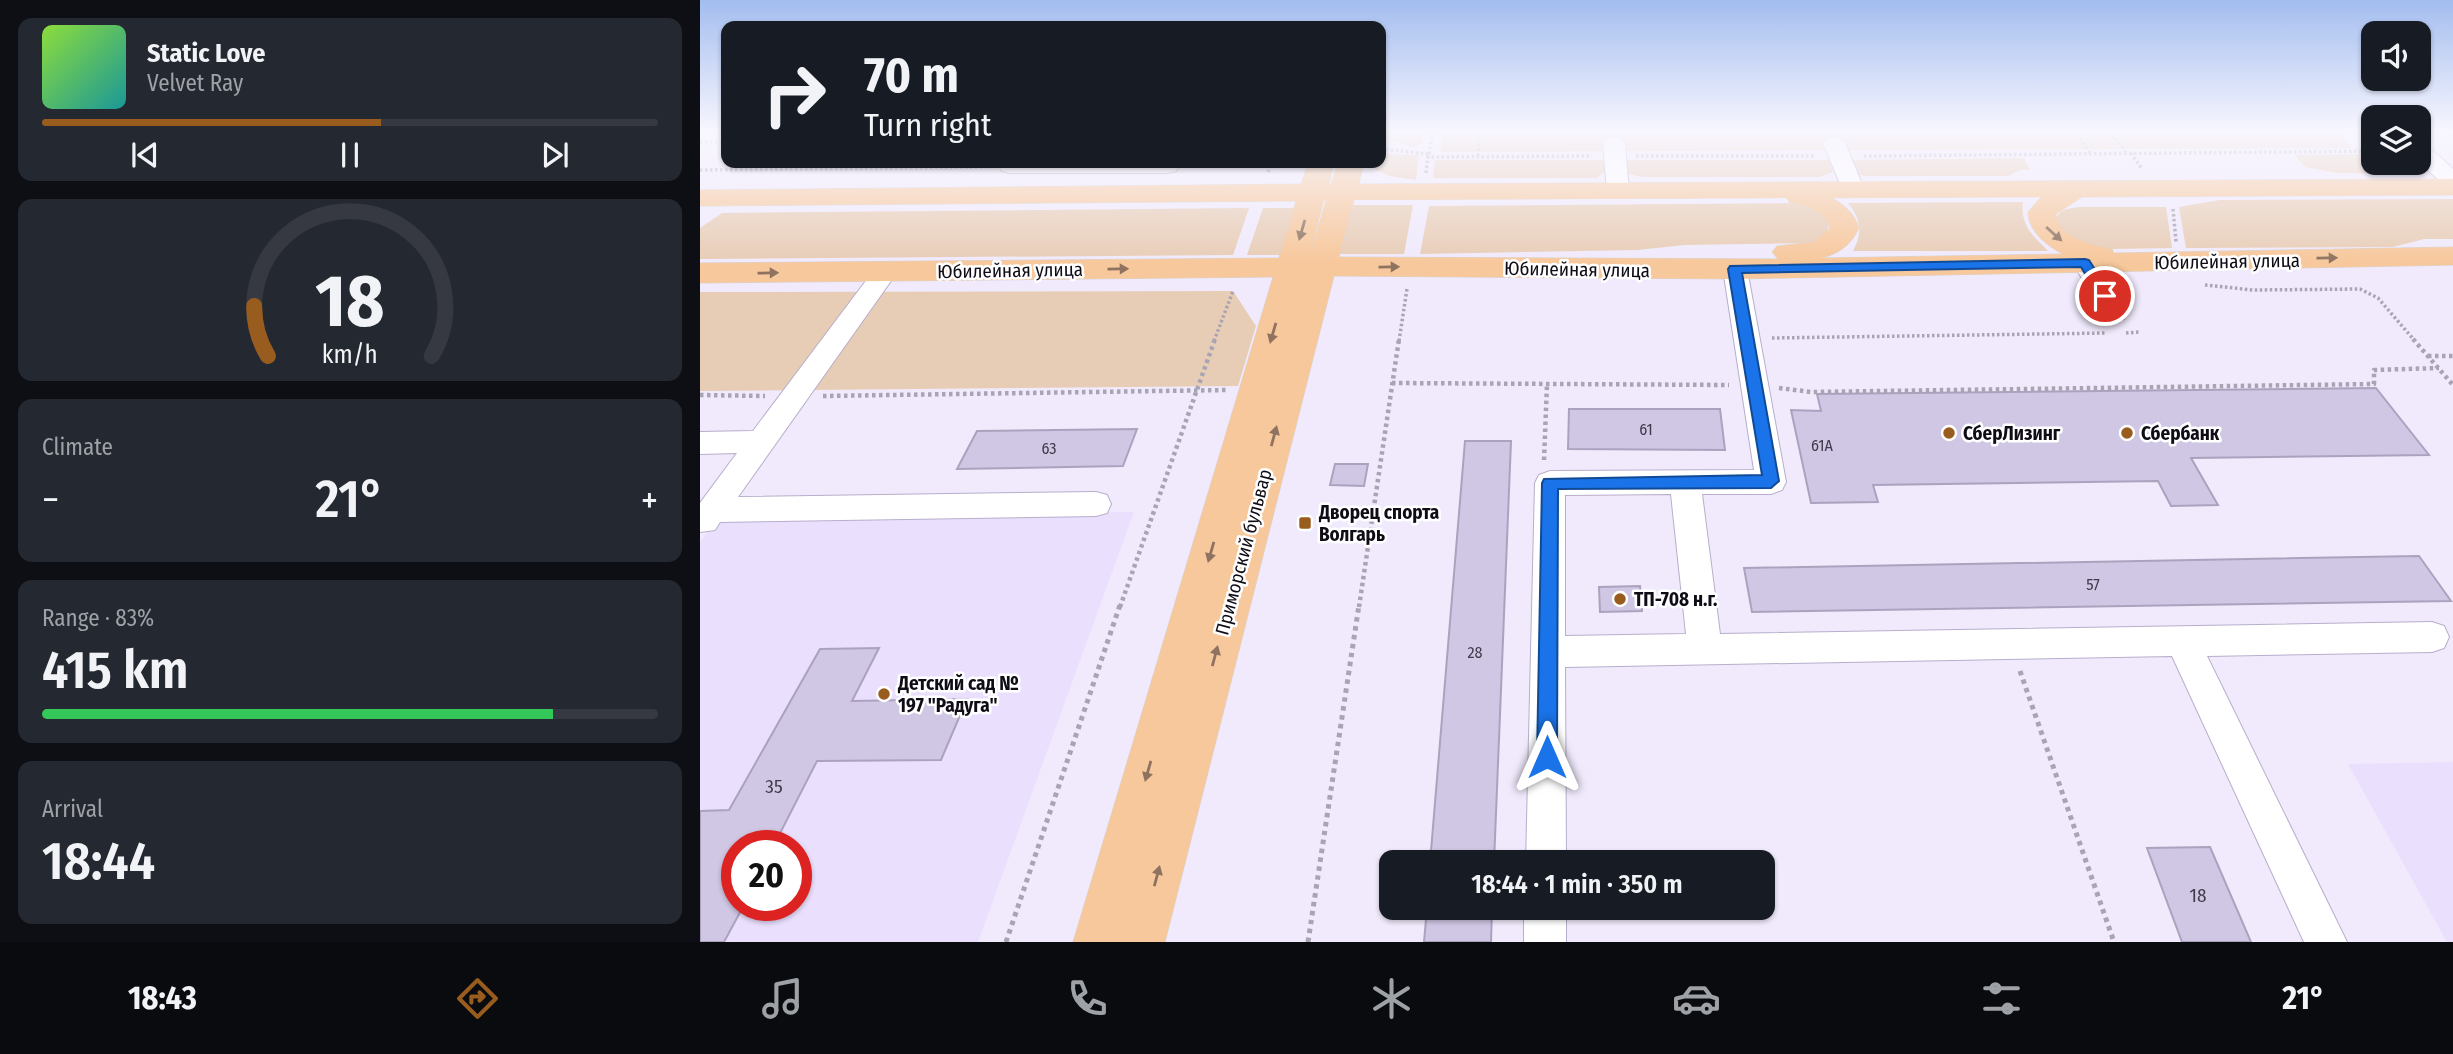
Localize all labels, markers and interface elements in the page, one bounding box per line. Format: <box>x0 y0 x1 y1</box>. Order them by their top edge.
map controls <box>2361 21 2431 175</box>
button: sound <box>2361 21 2431 91</box>
text: Static Love <box>147 38 265 69</box>
text: 70 m <box>864 46 959 105</box>
icon: right <box>749 49 840 140</box>
text: Velvet Ray <box>147 69 243 97</box>
button: layers <box>2361 105 2431 175</box>
text: Turn right <box>864 106 991 144</box>
icon: previous <box>126 136 164 174</box>
icon: pause <box>331 136 369 174</box>
icon: next <box>536 136 574 174</box>
one-way arrow <box>1297 220 1307 241</box>
one-way arrow <box>2045 226 2063 242</box>
street label: Юбилейная улица <box>2154 249 2300 274</box>
one-way arrow <box>2316 253 2338 264</box>
street label: Юбилейная улица <box>1504 257 1650 282</box>
text: 18 <box>315 258 385 345</box>
street label: Юбилейная улица <box>937 258 1083 283</box>
one-way arrow <box>1378 261 1400 272</box>
one-way arrow <box>1107 263 1129 275</box>
pin <box>2075 266 2135 326</box>
one-way arrow <box>757 267 779 278</box>
icon: arrive <box>2086 277 2124 315</box>
one-way arrow <box>1267 323 1278 345</box>
text: km/h <box>322 340 378 370</box>
house number: 61 <box>1639 420 1653 439</box>
place label: СберЛизинг <box>1963 422 2061 445</box>
place label: Сбербанк <box>2141 422 2220 445</box>
one-way arrow <box>1269 425 1280 447</box>
marker: СберЛизинг <box>1941 425 1957 441</box>
marker: Сбербанк <box>2119 425 2135 441</box>
text: Climate <box>42 433 113 461</box>
house number: 61А <box>1811 436 1834 455</box>
house number: 63 <box>1041 439 1057 458</box>
street label: Приморский бульвар <box>1210 467 1277 638</box>
text: 21° <box>315 468 384 531</box>
text: − <box>42 477 59 523</box>
text: + <box>641 477 658 523</box>
place label: Дворец спорта Волгарь <box>1318 501 1439 546</box>
marker: Дворец спорта Волгарь <box>1297 515 1313 531</box>
one-way arrow <box>1205 542 1215 563</box>
house number: 57 <box>2086 575 2100 594</box>
place label: ТП-708 н.г. <box>1634 588 1717 611</box>
marker: ТП-708 н.г. <box>1612 591 1628 607</box>
text: Range · 83% <box>42 604 154 632</box>
text: 415 km <box>42 639 189 702</box>
house number: 28 <box>1467 643 1483 662</box>
one-way arrow <box>1211 645 1221 666</box>
place label: Детский сад № 197 "Радуга" <box>897 672 1019 717</box>
marker: Детский сад № 197 "Радуга" <box>876 686 892 702</box>
position arrow <box>1510 720 1584 794</box>
one-way arrow <box>1142 761 1152 782</box>
house number: 35 <box>765 775 783 798</box>
text: Arrival <box>42 795 103 823</box>
text: 18:44 <box>42 830 155 893</box>
speed limit sign: 20 <box>721 830 812 921</box>
one-way arrow <box>1152 865 1163 887</box>
text: 18:44 · 1 min · 350 m <box>1471 869 1683 900</box>
house number: 18 <box>2190 884 2206 907</box>
icon: directions <box>453 974 502 1023</box>
icon: music <box>758 974 807 1023</box>
icon: phone <box>1063 974 1112 1023</box>
icon: climate <box>1367 974 1416 1023</box>
icon: car <box>1672 974 1721 1023</box>
icon: filters <box>1977 974 2026 1023</box>
text: 18:43 <box>128 979 197 1017</box>
text: 21° <box>2282 979 2325 1017</box>

